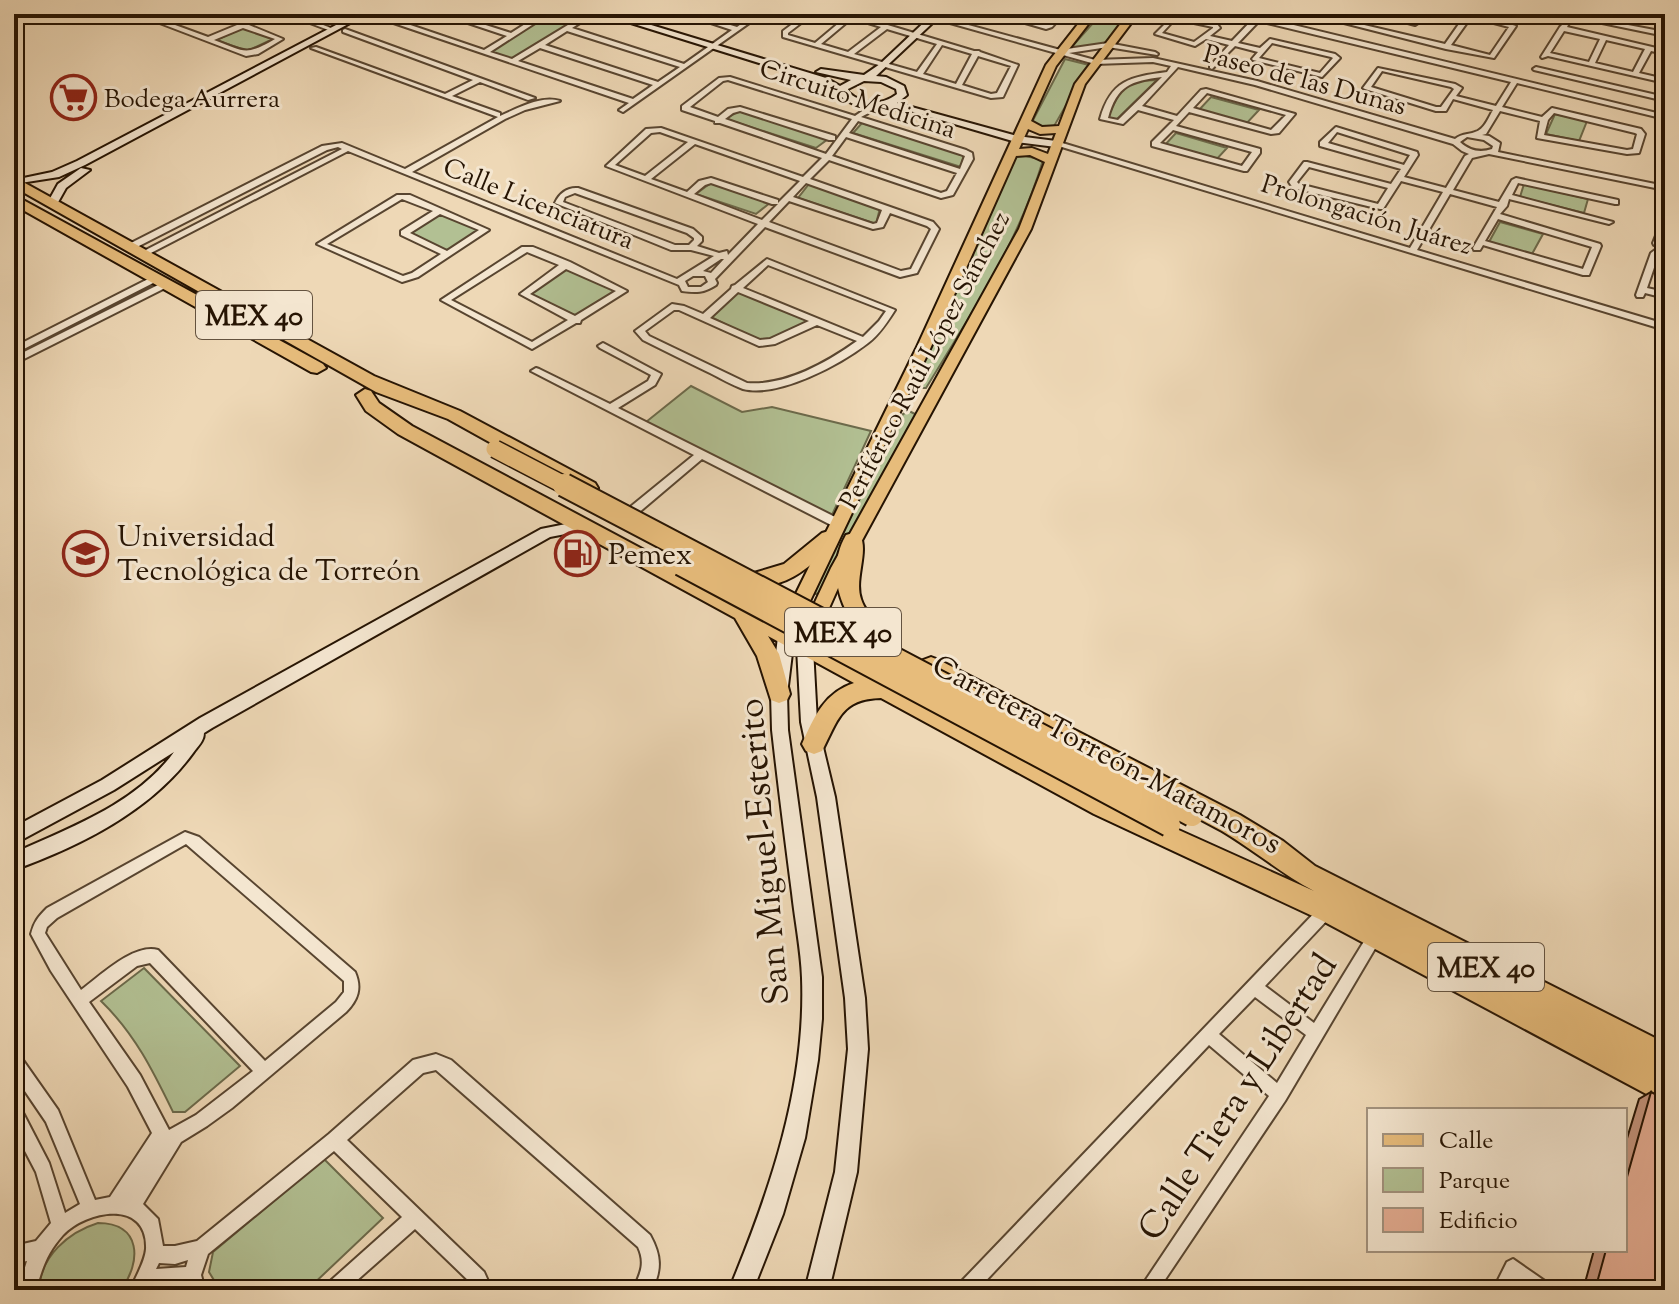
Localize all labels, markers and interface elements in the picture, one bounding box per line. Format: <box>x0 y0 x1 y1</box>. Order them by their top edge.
street label: Paseo de las Dunas <box>1199 37 1410 126</box>
street label: Circuito Medicina <box>754 51 960 150</box>
supermarket icon: Bodega Aurrera <box>49 74 97 122</box>
place label: Bodega Aurrera <box>104 82 280 119</box>
street label: Calle Licenciatura <box>437 150 639 260</box>
street label: Prolongación Juárez <box>1256 167 1476 266</box>
street label: Periférico Raúl López Sánchez <box>832 205 1021 517</box>
road number: MEX 40 <box>196 291 312 339</box>
place label: Universidad Tecnológica de Torreón <box>117 517 421 594</box>
school or university icon: Universidad Tecnológica de Torreón <box>62 529 110 577</box>
fuel station icon: Pemex <box>553 530 601 578</box>
place label: Pemex <box>608 535 692 578</box>
road number: MEX 40 <box>785 608 901 656</box>
street label: Carretera Torreón-Matamoros <box>924 646 1288 867</box>
street label: San Miguel-Esterito <box>727 696 805 1007</box>
road number: MEX 40 <box>1428 943 1544 991</box>
street label: Calle Tiera y Libertad <box>1127 944 1352 1252</box>
legend <box>1367 1108 1627 1252</box>
text: Calle <box>1439 1125 1493 1159</box>
text: Parque <box>1439 1165 1510 1199</box>
text: Edificio <box>1439 1205 1518 1239</box>

